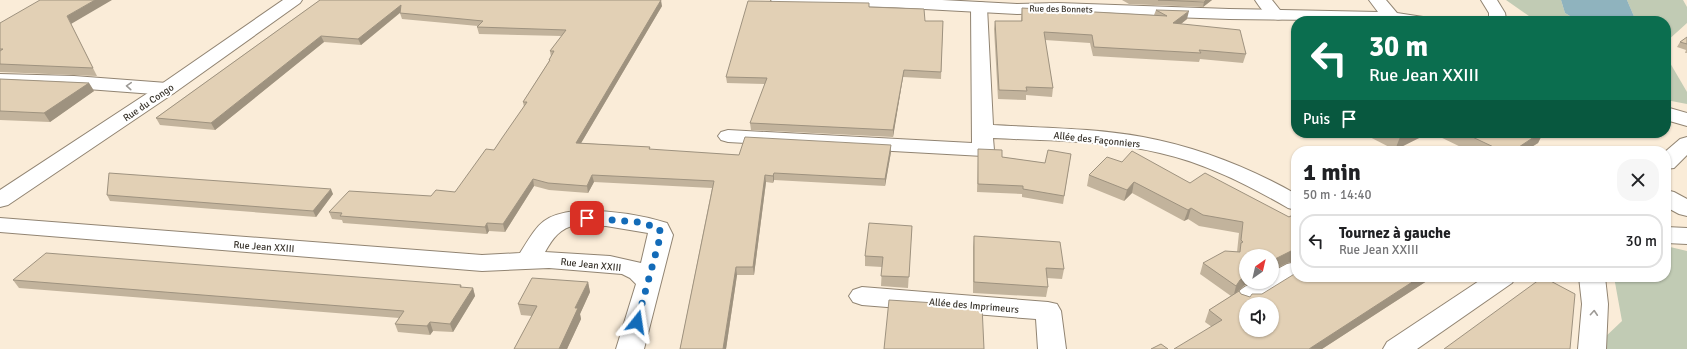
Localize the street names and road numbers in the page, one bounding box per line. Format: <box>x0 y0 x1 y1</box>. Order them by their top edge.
street label: Rue des Bonnets <box>1029 3 1093 16</box>
street label: Rue du Congo <box>121 81 176 124</box>
street label: Allée des Façonniers <box>1053 129 1142 151</box>
street label: Rue Jean XXIII <box>233 239 295 255</box>
street label: Rue Jean XXIII <box>560 256 622 274</box>
street label: Allée des Imprimeurs <box>929 296 1020 316</box>

